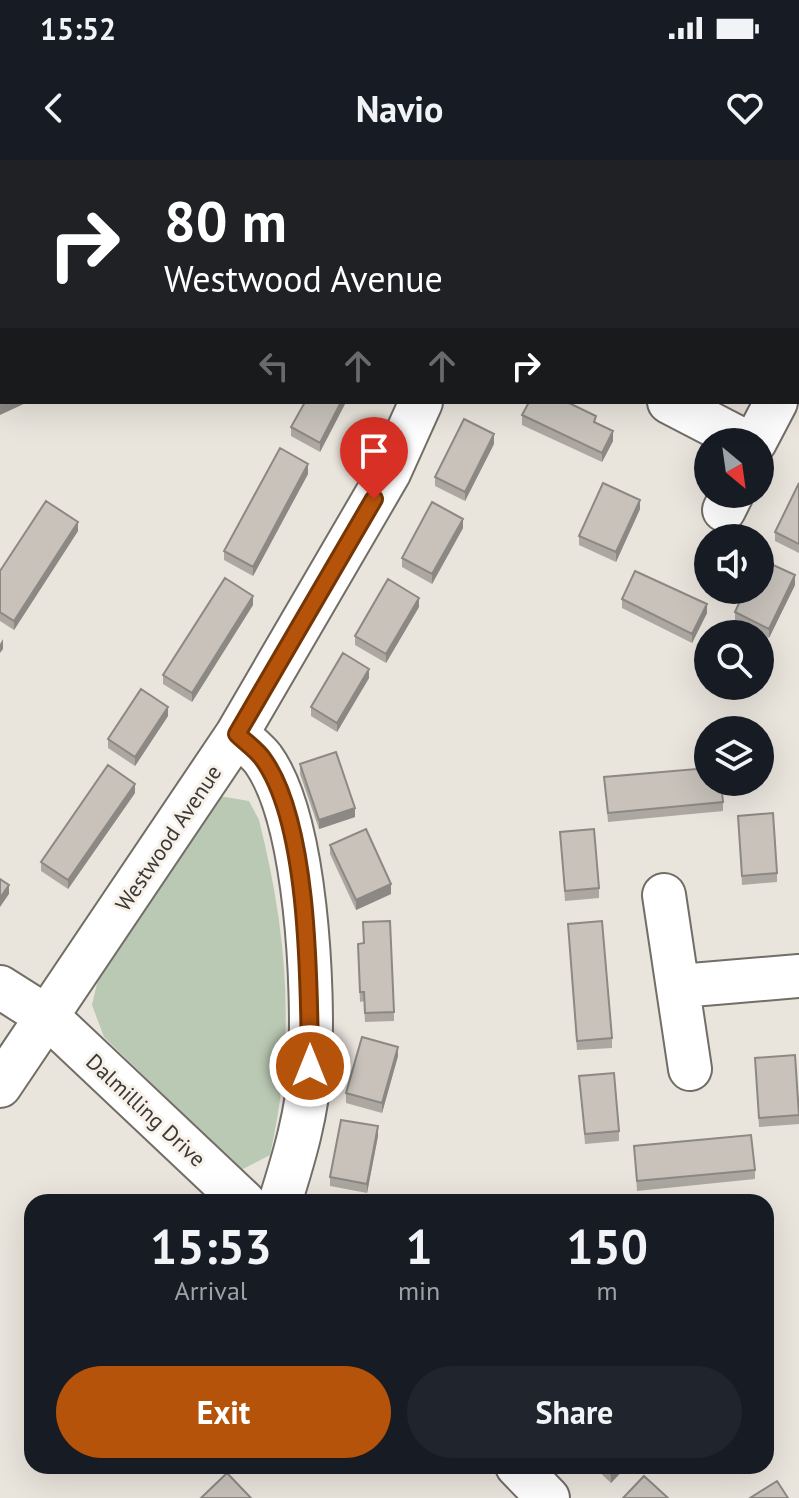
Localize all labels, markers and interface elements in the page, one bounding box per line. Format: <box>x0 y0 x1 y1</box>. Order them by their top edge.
text: 15:52 <box>40 9 116 48</box>
text: Navio <box>356 85 443 132</box>
icon: back <box>32 86 76 130</box>
icon: heart <box>723 86 767 130</box>
text: 80 m <box>164 185 287 257</box>
icon: right <box>32 192 136 296</box>
text: Westwood Avenue <box>164 255 443 302</box>
icon: left <box>252 344 296 388</box>
icon: ahead <box>336 344 380 388</box>
icon: ahead <box>420 344 464 388</box>
icon: right <box>504 344 548 388</box>
pin <box>340 417 408 499</box>
north arrow <box>694 428 774 508</box>
map controls <box>694 428 774 796</box>
icon: arrive <box>352 429 396 473</box>
button: sound <box>694 524 774 604</box>
button: search <box>694 620 774 700</box>
button: layers <box>694 716 774 796</box>
street label: Westwood Avenue <box>109 760 227 916</box>
position arrow <box>268 1024 352 1108</box>
street label: Dalmilling Drive <box>80 1047 212 1173</box>
text: 15:53 <box>150 1215 272 1277</box>
text: 1 <box>405 1215 433 1277</box>
text: 150 <box>566 1215 648 1277</box>
text: Arrival <box>175 1274 247 1307</box>
text: min <box>398 1274 440 1307</box>
text: m <box>597 1274 618 1307</box>
button: Exit <box>56 1366 391 1458</box>
button: Share <box>407 1366 742 1458</box>

